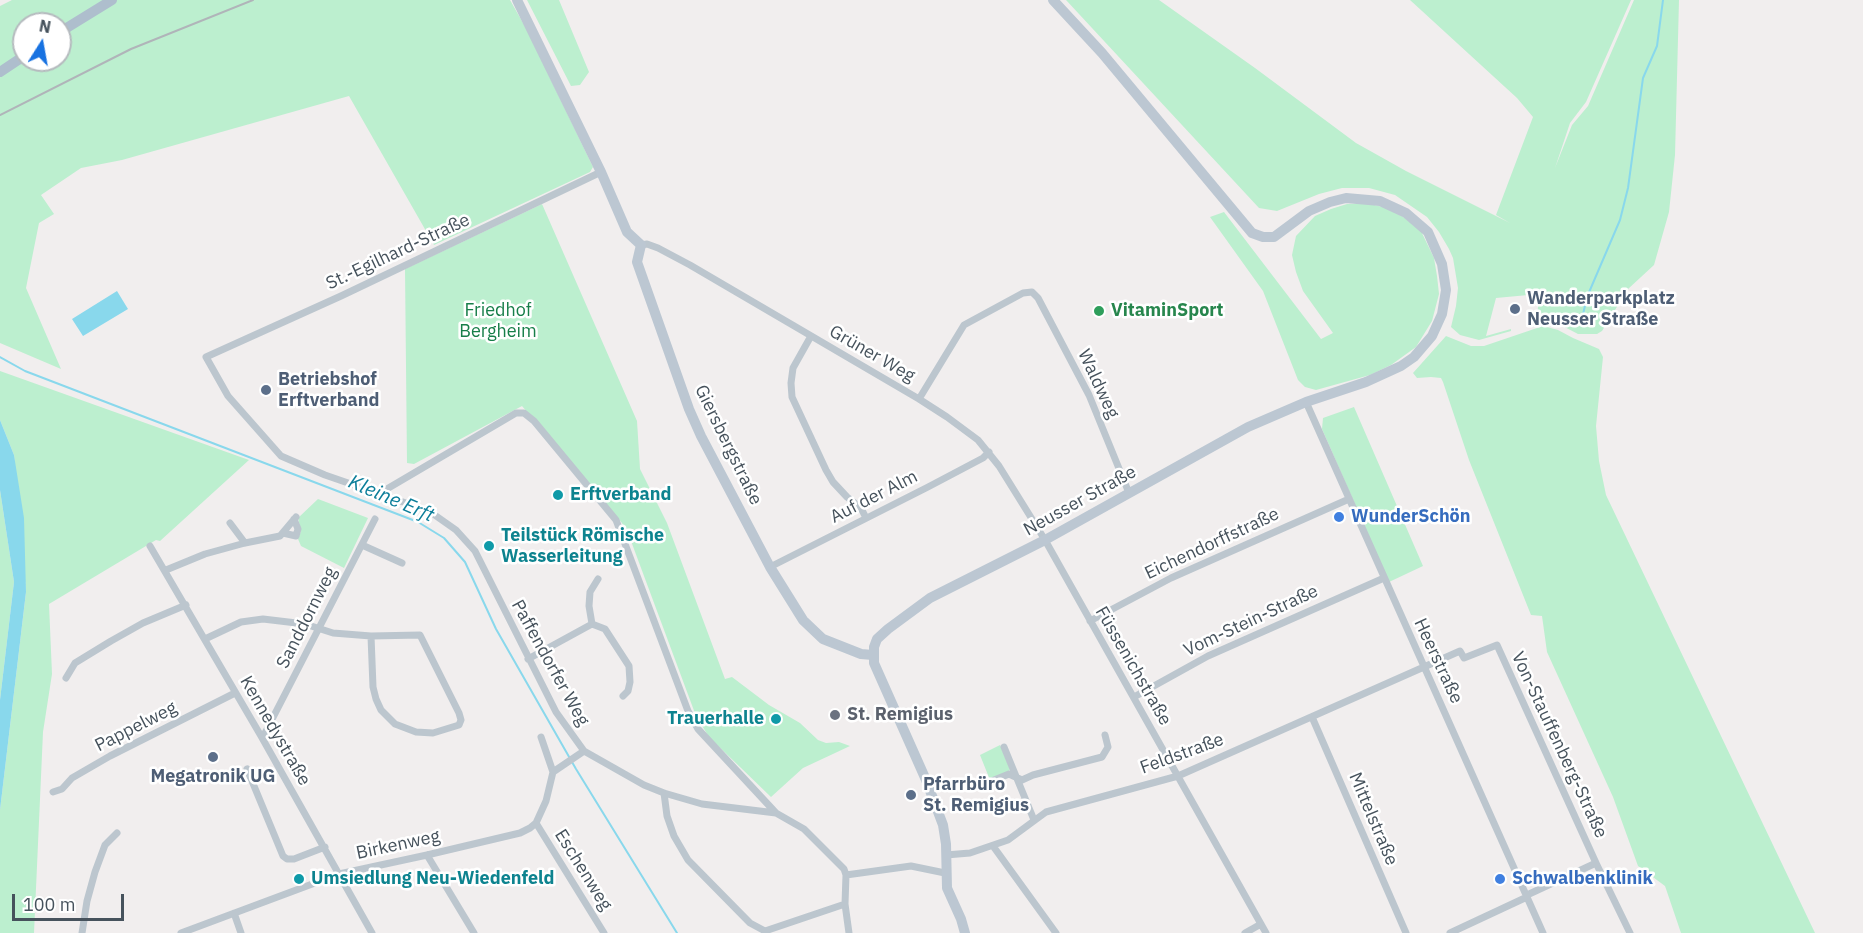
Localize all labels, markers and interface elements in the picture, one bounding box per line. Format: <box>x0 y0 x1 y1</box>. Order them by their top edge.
north arrow <box>12 12 72 72</box>
text: N <box>37 15 53 37</box>
street label: St.-Egilhard-Straße <box>323 209 473 295</box>
place label: Wanderparkplatz Neusser Straße <box>1527 288 1675 330</box>
park label: Friedhof Bergheim <box>459 300 537 342</box>
place label: VitaminSport <box>1111 300 1224 322</box>
marker: Wanderparkplatz Neusser Straße <box>1508 302 1522 316</box>
marker: VitaminSport <box>1092 304 1106 318</box>
street label: Grüner Weg <box>825 321 919 387</box>
street label: Waldweg <box>1073 346 1123 422</box>
place label: Betriebshof Erftverband <box>278 369 380 412</box>
street label: Giersbergstraße <box>690 381 766 509</box>
marker: Betriebshof Erftverband <box>259 383 273 397</box>
street label: Neusser Straße <box>1020 461 1140 541</box>
street label: Auf der Alm <box>827 466 921 528</box>
water label: Kleine Erft <box>345 470 437 528</box>
place label: Erftverband <box>570 484 672 506</box>
marker: Erftverband <box>551 488 565 502</box>
street label: Eichendorffstraße <box>1141 503 1283 585</box>
place label: WunderSchön <box>1351 506 1470 528</box>
marker: WunderSchön <box>1332 510 1346 524</box>
place label: Teilstück Römische Wasserleitung <box>501 525 664 568</box>
marker: Teilstück Römische Wasserleitung <box>482 539 496 553</box>
street label: Sanddornweg <box>272 564 342 672</box>
street label: Vom-Stein-Straße <box>1181 580 1321 662</box>
street label: Paffendorfer Weg <box>506 596 594 730</box>
street label: Füssenichstraße <box>1090 603 1176 729</box>
street label: Heerstraße <box>1409 615 1467 707</box>
street label: Von-Stauffenberg-Straße <box>1506 648 1612 842</box>
street label: Kennedystraße <box>235 672 315 790</box>
street label: Pappelweg <box>91 697 181 757</box>
place label: St. Remigius <box>847 704 953 726</box>
place label: Trauerhalle <box>667 708 764 730</box>
marker: St. Remigius <box>828 708 842 722</box>
marker: Trauerhalle <box>769 712 783 726</box>
street label: Feldstraße <box>1137 729 1227 779</box>
marker: Megatronik UG <box>206 750 220 764</box>
place label: Megatronik UG <box>150 766 276 788</box>
street label: Mittelstraße <box>1344 769 1402 869</box>
place label: Pfarrbüro St. Remigius <box>923 774 1029 816</box>
marker: Pfarrbüro St. Remigius <box>904 788 918 802</box>
street label: Eschenweg <box>550 825 616 915</box>
street label: Birkenweg <box>354 826 442 864</box>
place label: Umsiedlung Neu-Wiedenfeld <box>311 868 554 890</box>
place label: Schwalbenklinik <box>1512 868 1653 890</box>
marker: Umsiedlung Neu-Wiedenfeld <box>292 872 306 886</box>
marker: Schwalbenklinik <box>1493 872 1507 886</box>
scale bar <box>15 882 128 920</box>
text: 100 m <box>23 893 75 916</box>

